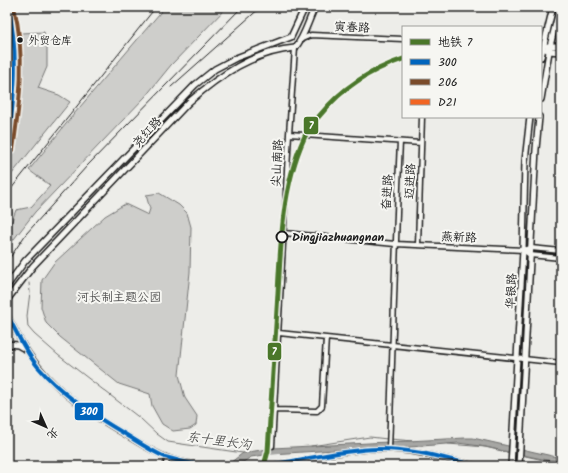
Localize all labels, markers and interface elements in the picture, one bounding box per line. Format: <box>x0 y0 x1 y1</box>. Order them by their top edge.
street label: 寅春路 <box>333 17 370 38</box>
legend <box>402 26 542 118</box>
place label: 外贸仓库 <box>28 32 72 50</box>
text: 地铁 7 <box>438 33 473 52</box>
marker: 外贸仓库 <box>15 35 25 45</box>
text: 300 <box>438 53 457 72</box>
text: 206 <box>438 73 458 92</box>
text: D21 <box>438 93 457 112</box>
street label: 尧红路 <box>128 113 167 152</box>
line badge: 7 <box>303 116 319 135</box>
text: 7 <box>308 117 314 135</box>
street label: 尖山南路 <box>267 139 288 187</box>
street label: 迈进路 <box>400 163 421 199</box>
street label: 奋进路 <box>377 174 398 211</box>
street label: 燕新路 <box>441 227 477 248</box>
place label: Dingjiazhuangnan <box>292 228 385 247</box>
marker: Dingjiazhuangnan <box>275 230 289 244</box>
street label: 华银路 <box>501 273 522 310</box>
park label: 河长制主题公园 <box>77 288 161 307</box>
line badge: 7 <box>267 342 282 361</box>
text: 7 <box>271 343 277 361</box>
line badge: 300 <box>74 402 104 421</box>
text: 300 <box>79 403 98 421</box>
north arrow <box>26 407 66 447</box>
text: 北 <box>42 423 63 444</box>
water label: 东十里长沟 <box>185 427 253 457</box>

